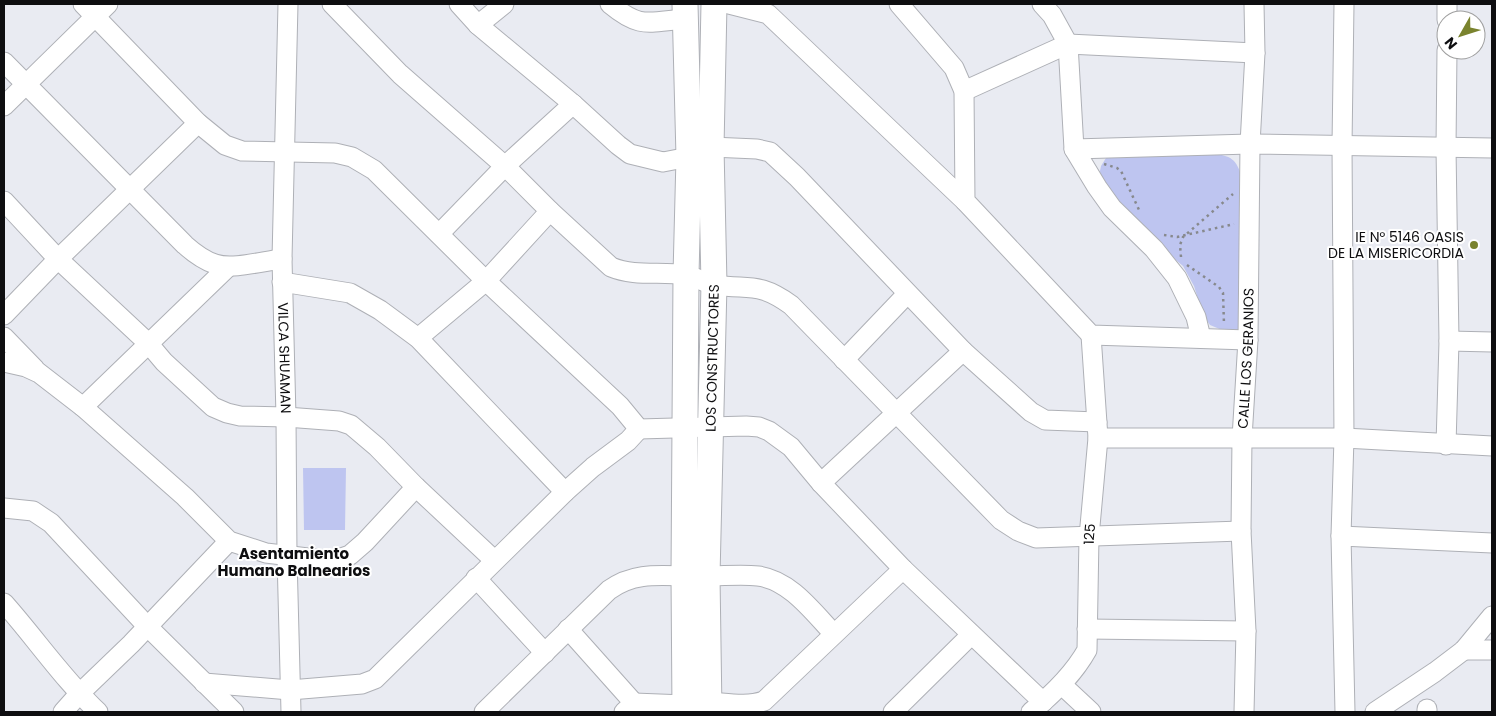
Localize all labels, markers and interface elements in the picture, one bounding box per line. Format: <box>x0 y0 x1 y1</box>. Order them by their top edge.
north arrow <box>1436 10 1486 60</box>
text: N <box>1440 33 1462 54</box>
place label: IE N° 5146 OASIS DE LA MISERICORDIA <box>1328 227 1464 263</box>
marker: IE N° 5146 OASIS DE LA MISERICORDIA <box>1468 239 1480 251</box>
street label: LOS CONSTRUCTORES <box>700 284 724 432</box>
street label: CALLE LOS GERANIOS <box>1233 288 1259 429</box>
street label: VILCA SHUAMAN <box>273 302 296 414</box>
street label: 125 <box>1079 523 1100 545</box>
district label: Asentamiento Humano Balnearios <box>218 543 370 581</box>

